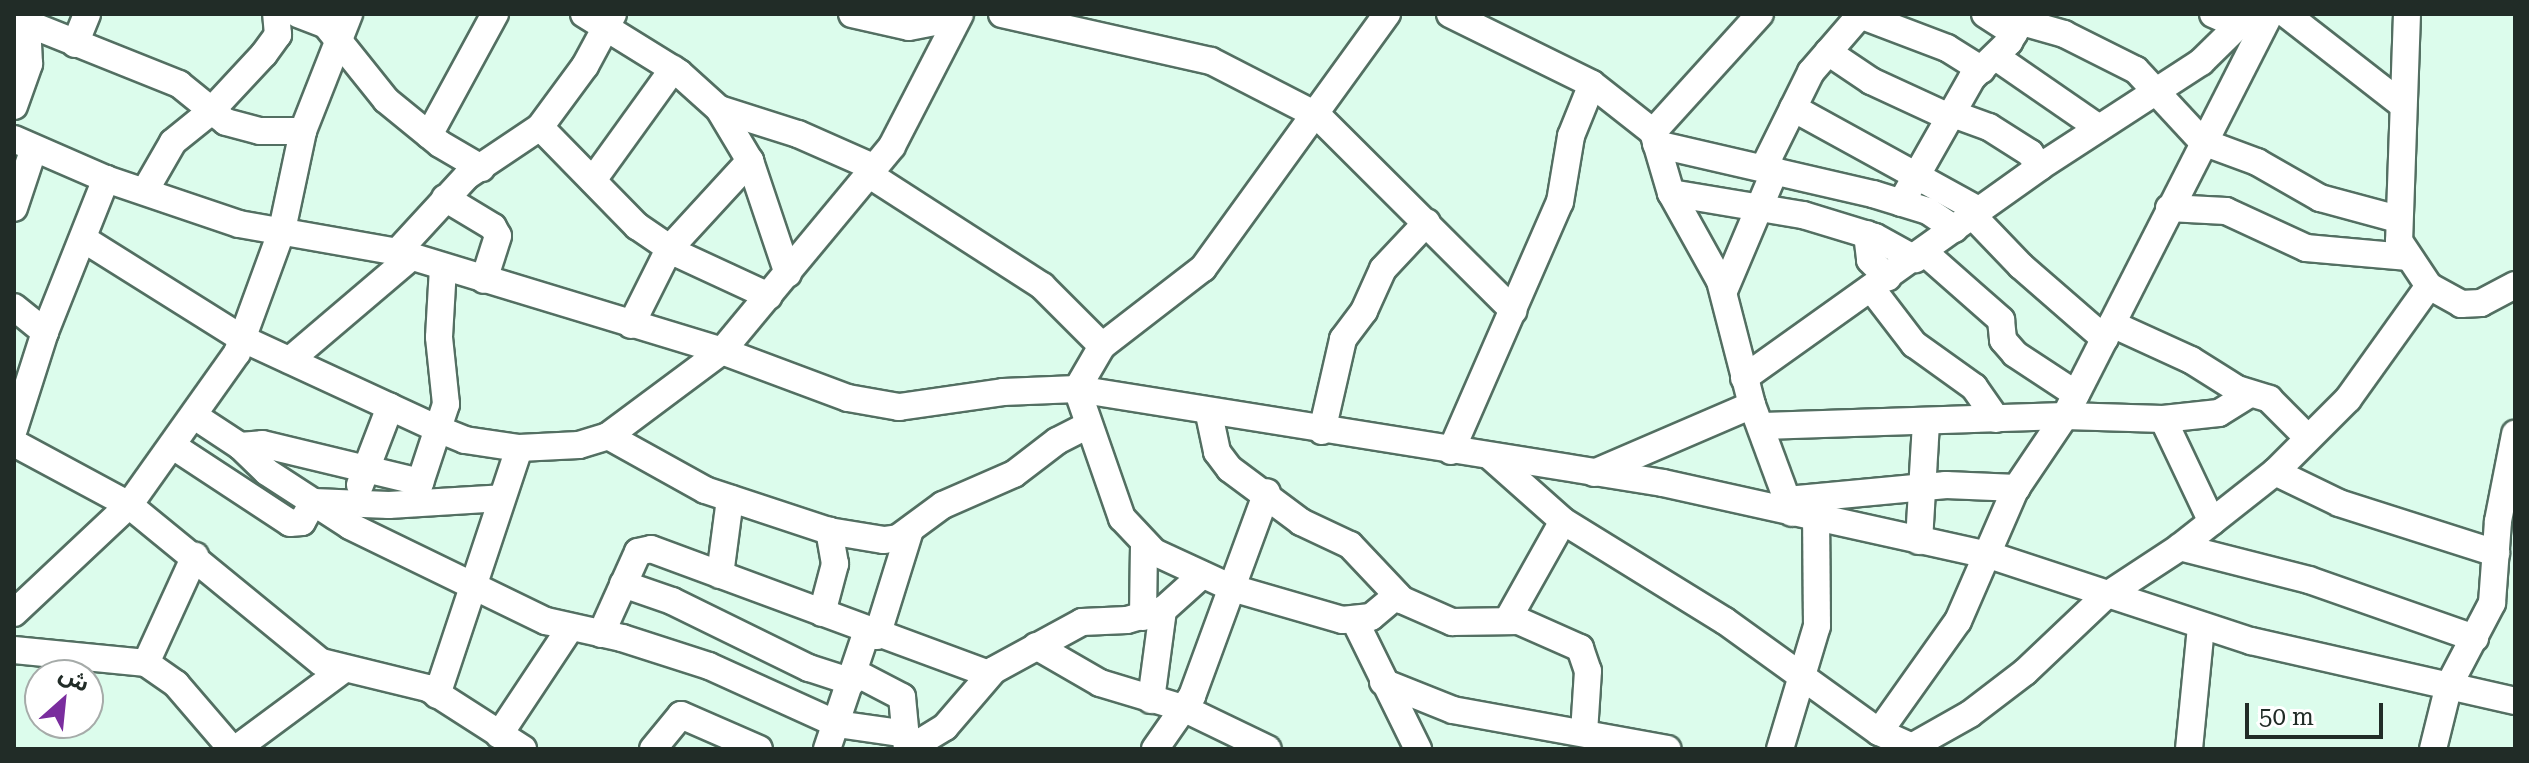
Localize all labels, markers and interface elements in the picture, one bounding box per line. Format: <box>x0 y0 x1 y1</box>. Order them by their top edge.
north arrow <box>24 659 104 739</box>
text: ش <box>55 661 93 697</box>
scale bar <box>2249 687 2387 737</box>
text: 50 m <box>2259 703 2314 731</box>

